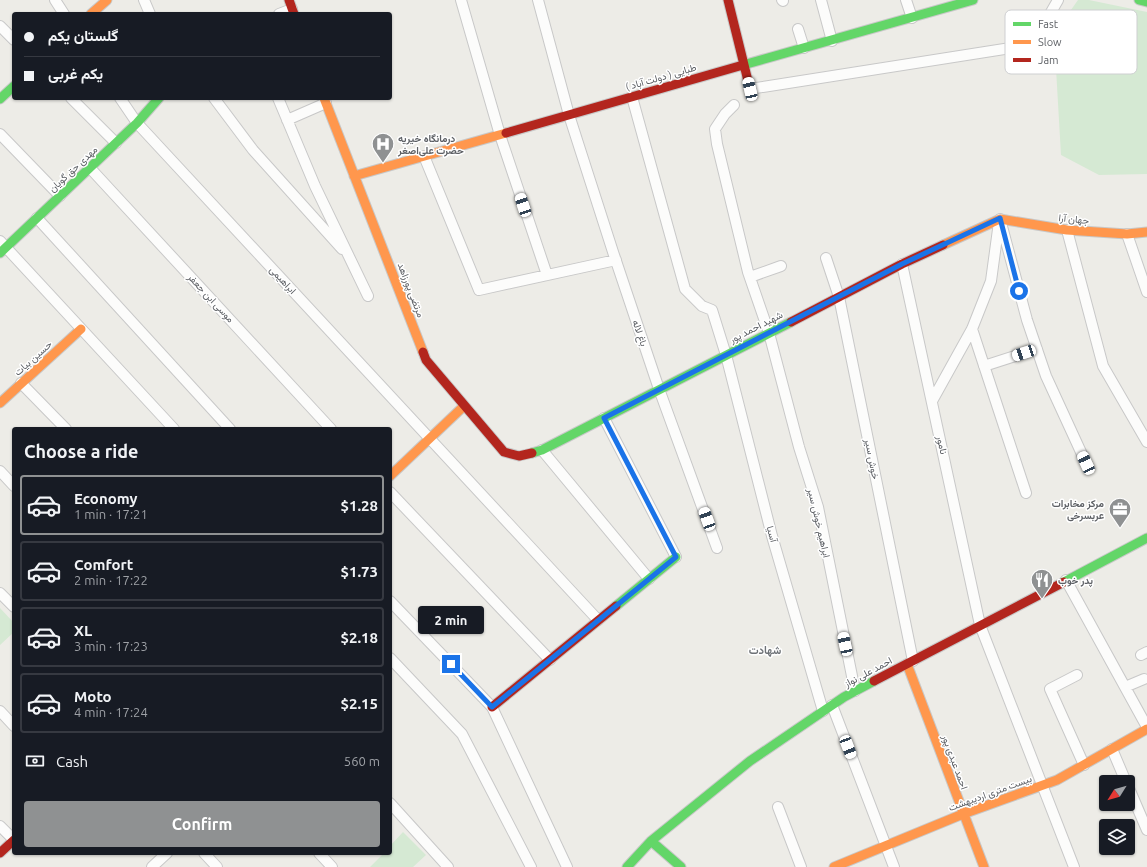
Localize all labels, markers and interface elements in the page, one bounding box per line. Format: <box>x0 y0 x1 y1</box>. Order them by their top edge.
legend <box>1005 10 1137 74</box>
text: Fast <box>1038 18 1059 30</box>
text: گلستان یکم <box>48 27 118 44</box>
text: Slow <box>1038 36 1062 48</box>
text: Jam <box>1038 54 1059 66</box>
street label: طبایی ( دولت آباد ) <box>624 62 698 93</box>
text: یکم غربی <box>48 65 103 82</box>
car <box>741 76 759 102</box>
hospital icon: درمانگاه خیریه حضرت علی‌اصغر <box>370 131 396 164</box>
place label: درمانگاه خیریه حضرت علی‌اصغر <box>397 133 464 157</box>
street label: مهدی حق گویان <box>46 144 100 195</box>
car <box>514 192 532 218</box>
street label: جهان آرا <box>1058 212 1090 227</box>
street label: مرتضی پورزاهد <box>394 261 426 320</box>
street label: ابراهیمی <box>267 264 299 297</box>
street label: موسی ابن جعفر <box>184 271 236 325</box>
route start <box>1010 282 1028 300</box>
street label: شهید احمد پور <box>727 309 785 347</box>
street label: باغ لاله <box>629 318 650 348</box>
street label: حسین بیات <box>12 338 55 378</box>
car <box>1011 344 1037 362</box>
street label: نامور <box>933 434 949 456</box>
street label: خوش سیر <box>862 437 881 481</box>
text: Choose a ride <box>24 441 138 461</box>
car <box>1075 450 1097 476</box>
street label: ابراهیم خوش سیر <box>804 486 832 559</box>
icon: car <box>26 487 62 523</box>
text: Economy <box>74 490 138 507</box>
office icon: مرکز مخابرات عربسرخی <box>1107 496 1133 529</box>
text: $1.28 <box>340 497 378 514</box>
place label: مرکز مخابرات عربسرخی <box>1052 498 1105 522</box>
car <box>697 506 717 532</box>
text: 1 min · 17:21 <box>74 507 148 521</box>
street label: آسیا <box>764 525 780 544</box>
icon: car <box>26 553 62 589</box>
text: Comfort <box>74 556 133 573</box>
text: $1.73 <box>340 563 378 580</box>
restaurant icon: پدر خوب <box>1029 567 1055 600</box>
text: 2 min · 17:22 <box>74 573 148 587</box>
place label: پدر خوب <box>1058 575 1093 588</box>
callout: 2 min <box>418 606 484 634</box>
text: 2 min <box>435 613 467 627</box>
icon: car <box>26 619 62 655</box>
text: XL <box>74 622 92 639</box>
text: $2.18 <box>340 629 378 646</box>
car <box>837 631 853 657</box>
text: 3 min · 17:23 <box>74 639 148 653</box>
district label: شهادت <box>749 644 782 657</box>
route end <box>442 655 460 673</box>
street label: احمد علی نواز <box>841 655 894 691</box>
icon: car <box>26 685 62 721</box>
text: Moto <box>74 688 112 705</box>
text: $2.15 <box>340 695 378 712</box>
text: 4 min · 17:24 <box>74 705 148 719</box>
street label: احمد عبدی پور <box>938 732 970 791</box>
car <box>838 734 858 760</box>
icon: cash <box>24 750 46 772</box>
text: Cash <box>56 753 88 770</box>
text: 560 m <box>344 754 380 768</box>
street label: بیست متری اردیبهشت <box>947 773 1034 814</box>
north arrow <box>1099 775 1135 811</box>
map controls <box>1099 775 1135 855</box>
button: Confirm <box>24 801 380 847</box>
button: layers <box>1099 819 1135 855</box>

